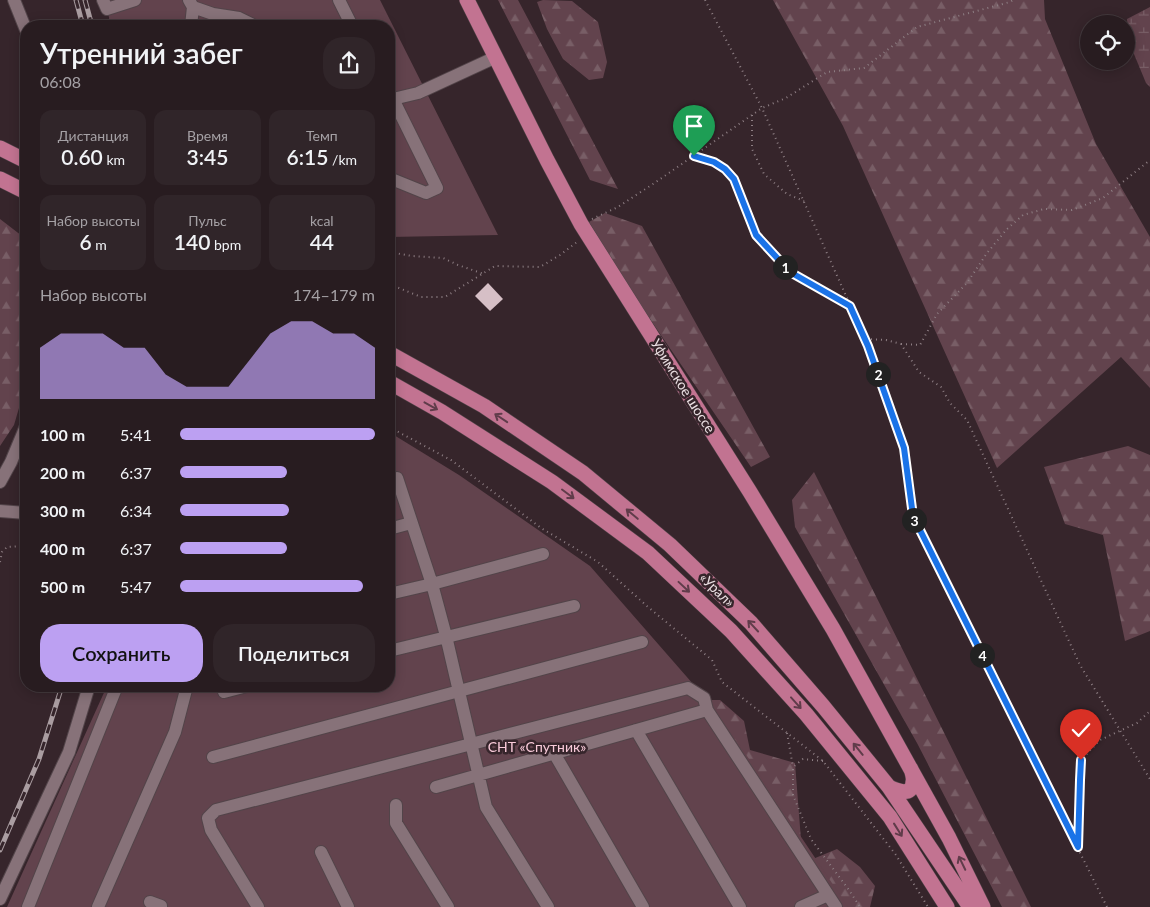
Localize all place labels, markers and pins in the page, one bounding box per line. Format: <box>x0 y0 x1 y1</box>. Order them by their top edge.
pin <box>673 105 715 156</box>
pin: 1 <box>772 254 798 280</box>
pin: 2 <box>866 362 890 386</box>
pin: 3 <box>902 508 926 532</box>
pin: 4 <box>970 642 994 668</box>
pin <box>1060 709 1102 760</box>

